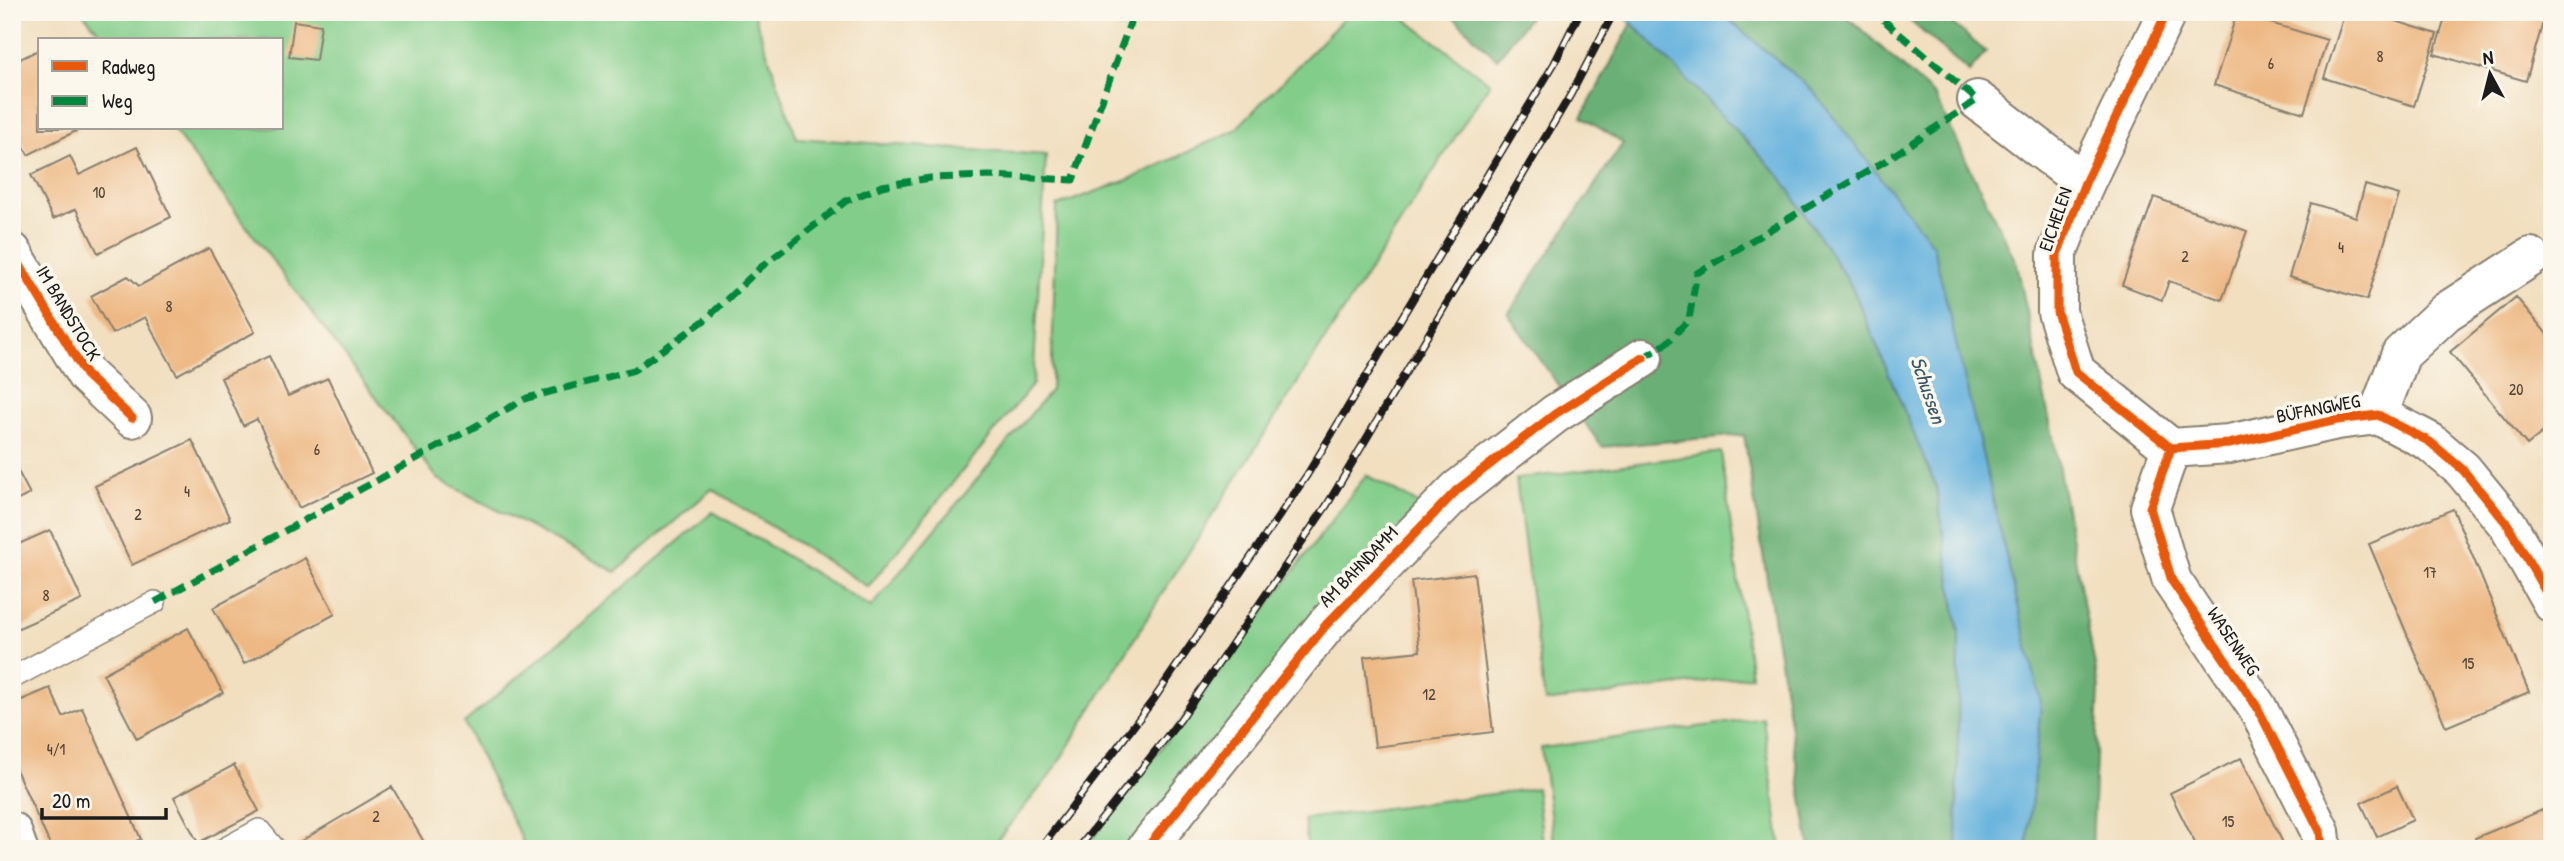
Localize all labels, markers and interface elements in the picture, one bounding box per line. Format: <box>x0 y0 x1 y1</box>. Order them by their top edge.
legend <box>38 38 284 130</box>
north arrow <box>2456 38 2526 108</box>
text: N <box>2481 44 2495 71</box>
house number: 8 <box>2377 45 2384 67</box>
text: Radweg <box>102 52 155 81</box>
house number: 6 <box>2268 52 2274 74</box>
text: Weg <box>102 86 133 115</box>
house number: 10 <box>93 181 105 203</box>
street label: EICHELEN <box>2032 183 2078 255</box>
house number: 4 <box>2338 236 2344 258</box>
house number: 2 <box>2181 245 2189 267</box>
street label: IM BANDSTOCK <box>30 261 108 365</box>
house number: 8 <box>166 295 173 317</box>
water label: Schussen <box>1904 352 1954 429</box>
house number: 20 <box>2509 378 2523 400</box>
street label: BÜFANGWEG <box>2274 387 2362 429</box>
house number: 6 <box>314 438 320 460</box>
house number: 4 <box>184 480 190 502</box>
house number: 2 <box>134 503 142 525</box>
street label: AM BAHNDAMM <box>1313 520 1403 612</box>
house number: 17 <box>2423 561 2437 583</box>
house number: 8 <box>43 584 50 606</box>
street label: WASENWEG <box>2202 602 2266 680</box>
house number: 15 <box>2462 652 2475 674</box>
house number: 12 <box>1422 683 1436 705</box>
house number: 4/1 <box>47 738 65 760</box>
scale bar <box>42 777 166 821</box>
text: 20 m <box>52 786 90 815</box>
house number: 2 <box>372 805 380 827</box>
house number: 15 <box>2222 810 2235 832</box>

